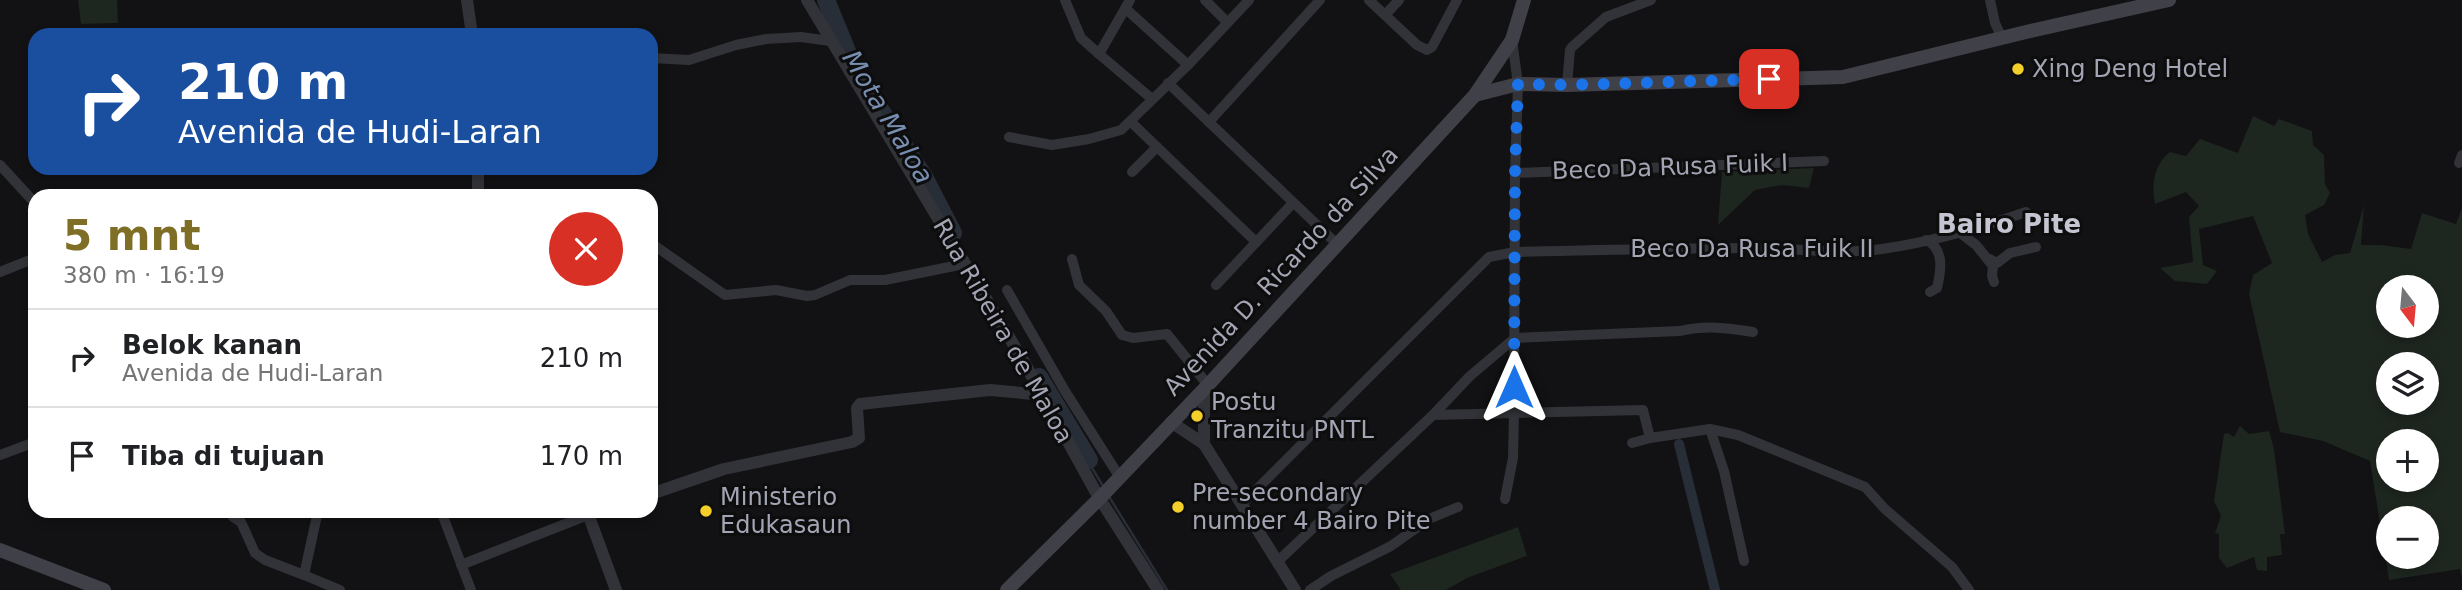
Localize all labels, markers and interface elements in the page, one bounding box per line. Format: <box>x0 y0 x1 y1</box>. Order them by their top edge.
water label: Mota Maloa <box>836 45 940 189</box>
pin <box>1739 49 1799 109</box>
text: 210 m <box>178 54 348 111</box>
place label: Xing Deng Hotel <box>2032 55 2228 83</box>
icon: right <box>63 56 154 147</box>
icon: arrive <box>1750 60 1788 98</box>
marker: Xing Deng Hotel <box>2010 61 2026 77</box>
text: Avenida de Hudi-Laran <box>178 113 542 151</box>
street label: Avenida D. Ricardo da Silva <box>1158 141 1404 401</box>
street label: Beco Da Rusa Fuik I <box>1551 149 1789 185</box>
district label: Bairo Pite <box>1937 209 2081 239</box>
text: 5 mnt <box>63 211 201 260</box>
button: close <box>549 212 623 286</box>
street label: Rua Ribeira de Maloa <box>927 214 1079 448</box>
street label: Beco Da Rusa Fuik II <box>1630 235 1874 263</box>
text: 380 m · 16:19 <box>63 262 225 288</box>
north arrow <box>2376 275 2440 338</box>
map controls <box>2376 275 2439 569</box>
text: Belok kanan <box>122 330 302 360</box>
icon: right <box>63 339 101 377</box>
text: 210 m <box>540 343 623 373</box>
position arrow <box>1477 350 1551 424</box>
button: layers <box>2376 352 2439 415</box>
text: Avenida de Hudi-Laran <box>122 360 383 386</box>
place label: Postu Tranzitu PNTL <box>1210 388 1375 444</box>
marker: Postu Tranzitu PNTL <box>1189 408 1205 424</box>
button: + <box>2376 429 2439 492</box>
icon: arrive <box>63 437 101 475</box>
text: Tiba di tujuan <box>122 441 325 471</box>
text: 170 m <box>540 441 623 471</box>
place label: Pre-secondary number 4 Bairo Pite <box>1192 479 1430 535</box>
place label: Ministerio Edukasaun <box>720 483 851 539</box>
marker: Pre-secondary number 4 Bairo Pite <box>1170 499 1186 515</box>
marker: Ministerio Edukasaun <box>698 503 714 519</box>
button: − <box>2376 506 2439 569</box>

